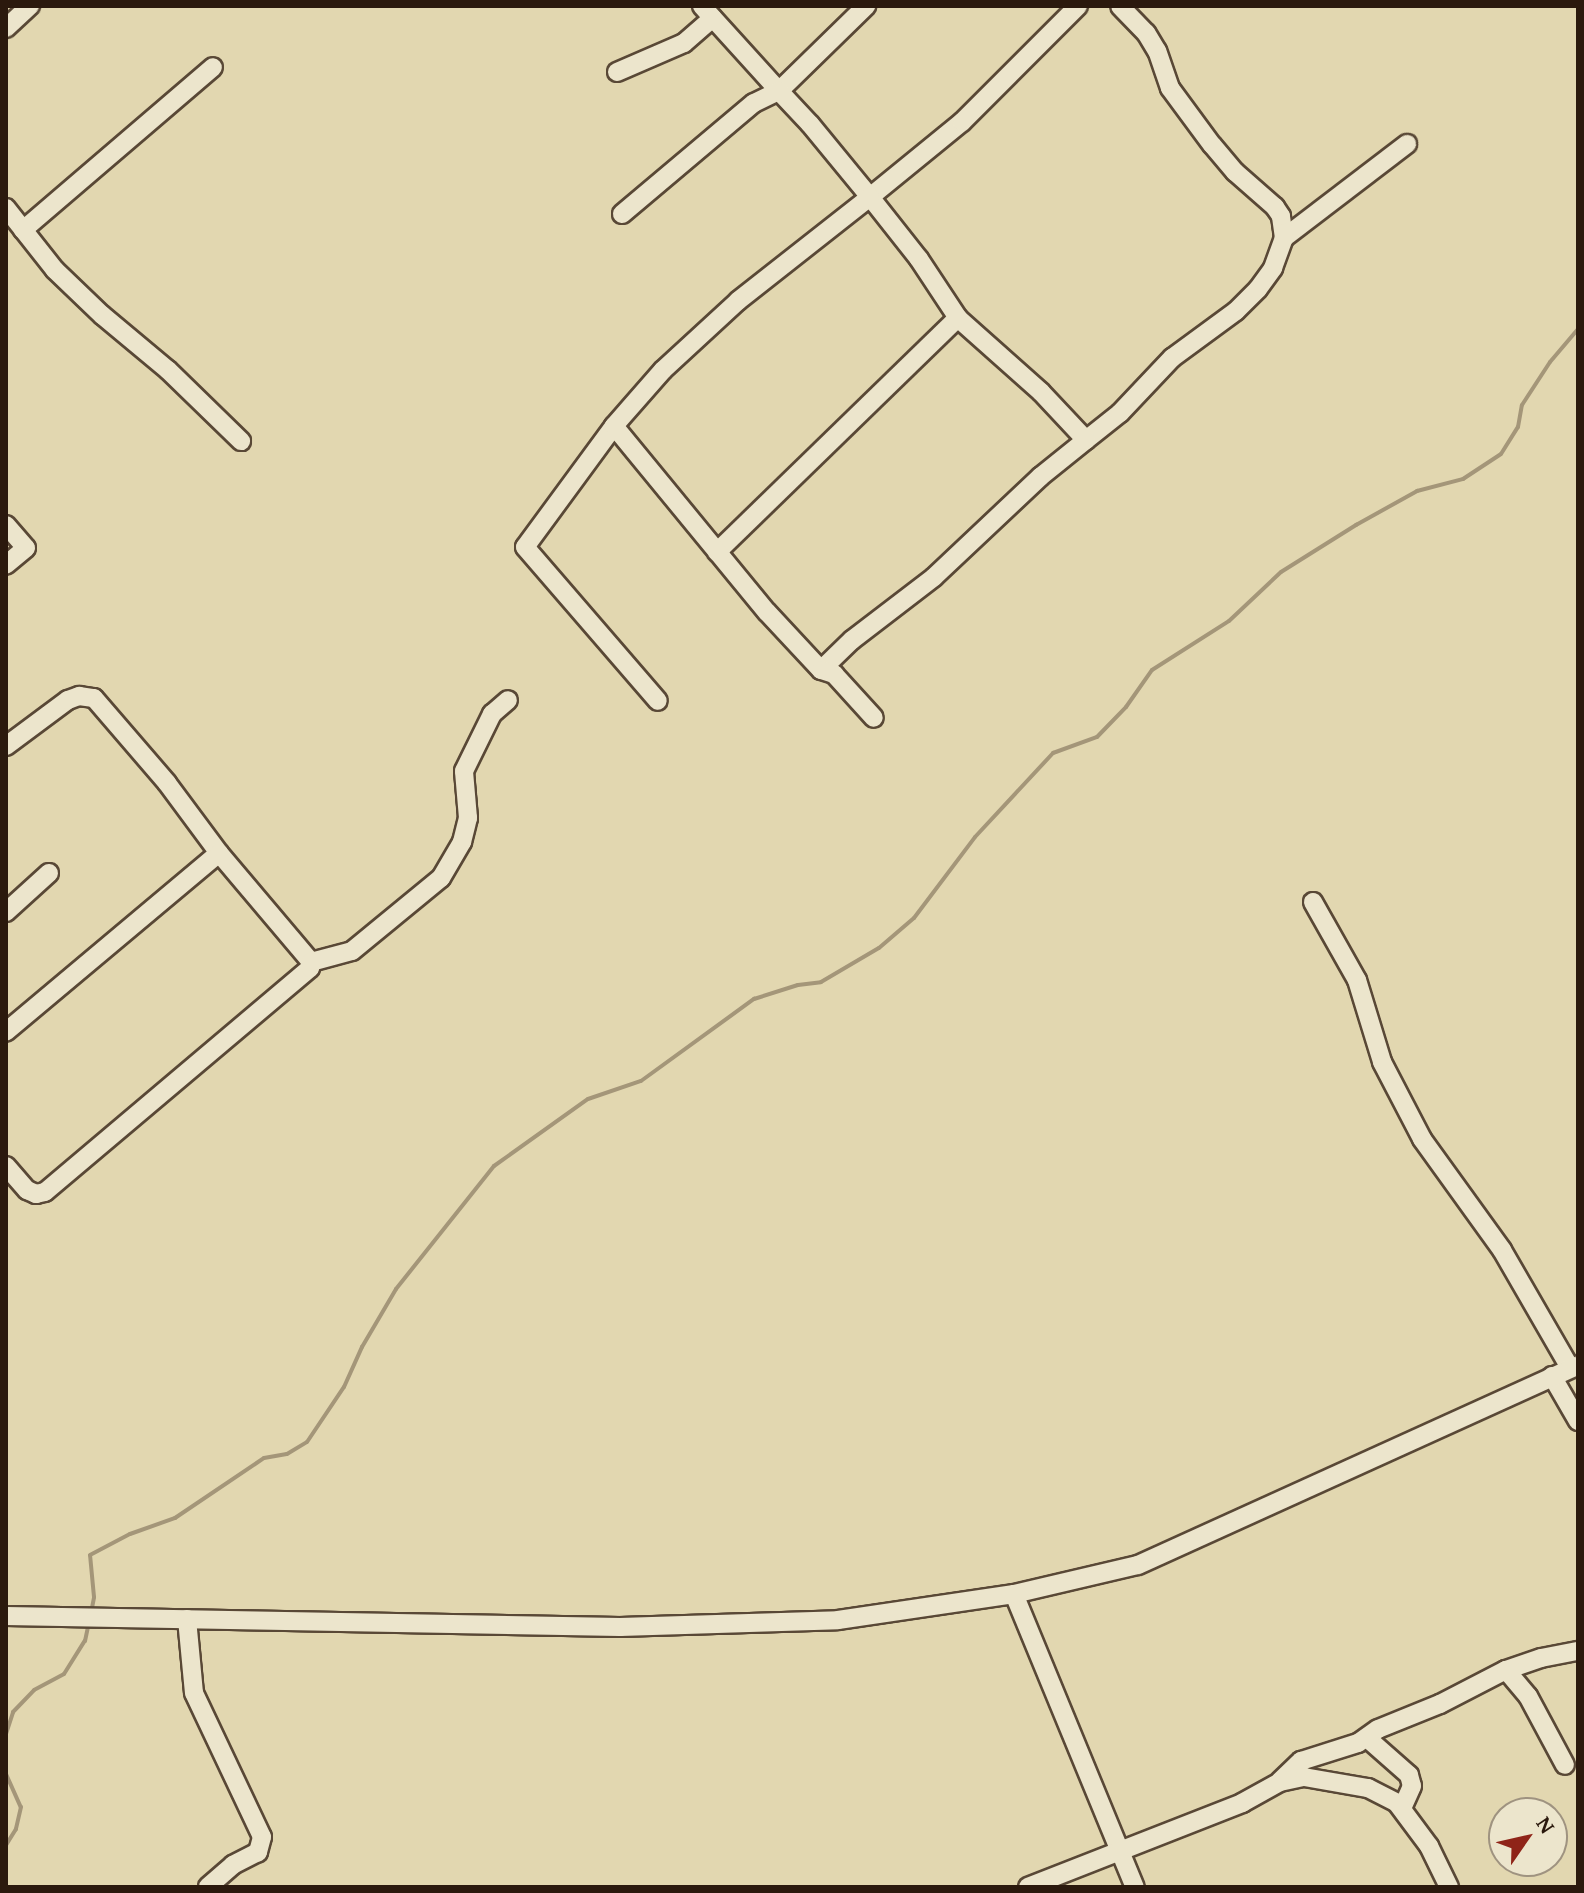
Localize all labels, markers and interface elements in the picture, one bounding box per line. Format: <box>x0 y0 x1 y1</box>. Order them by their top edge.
north arrow <box>1488 1797 1568 1877</box>
text: N <box>1529 1810 1564 1840</box>

